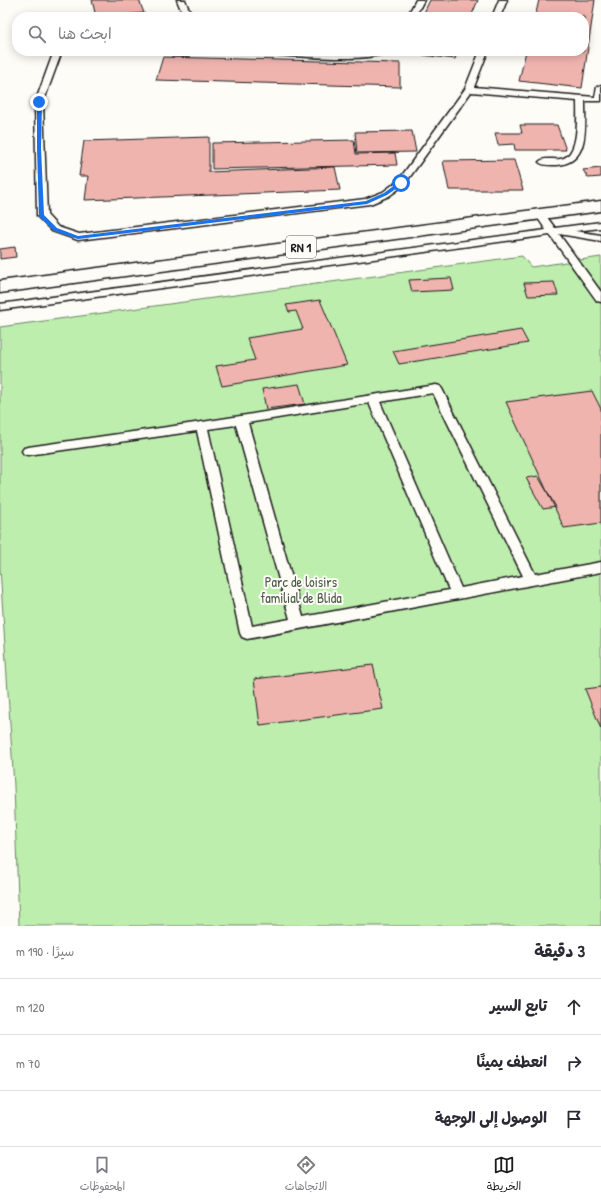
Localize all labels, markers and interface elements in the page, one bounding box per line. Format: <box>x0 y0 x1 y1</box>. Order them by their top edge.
search box <box>12 12 589 56</box>
icon: search <box>26 23 48 45</box>
text: ابحث هنا <box>58 23 112 44</box>
route end <box>30 93 48 111</box>
route start <box>392 174 410 192</box>
road number: RN 1 <box>286 236 316 258</box>
park label: Parc de loisirs familial de Blida <box>260 572 342 607</box>
text: 3 دقيقة <box>534 939 585 962</box>
text: سيرًا · 190 m <box>16 942 74 960</box>
text: تابع السير <box>490 995 547 1016</box>
icon: ahead <box>563 996 585 1018</box>
text: 120 m <box>16 998 44 1016</box>
text: انعطف يمينًا <box>477 1051 547 1072</box>
icon: right <box>563 1052 585 1074</box>
text: 70 m <box>16 1054 40 1072</box>
text: الوصول إلى الوجهة <box>435 1107 547 1128</box>
icon: arrive <box>563 1108 585 1130</box>
tab: المحفوظات <box>80 1154 125 1196</box>
tab: الاتجاهات <box>285 1154 327 1196</box>
tab: الخريطة <box>487 1154 521 1196</box>

